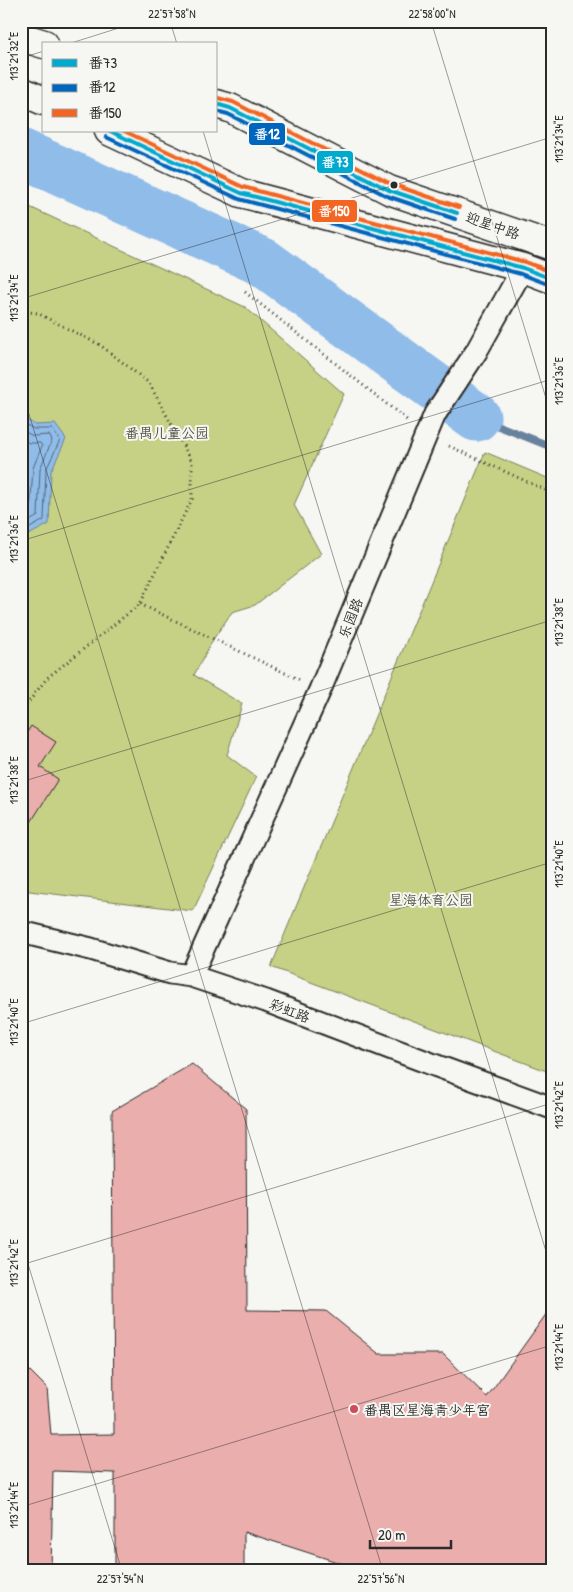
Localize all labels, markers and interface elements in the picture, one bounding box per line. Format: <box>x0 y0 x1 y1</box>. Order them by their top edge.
text: 22°57'58"N <box>148 5 196 22</box>
text: 22°58'00"N <box>408 5 456 22</box>
text: 113°21'32"E <box>5 31 22 80</box>
legend <box>42 42 218 132</box>
text: 番73 <box>88 52 117 73</box>
text: 番12 <box>88 76 115 97</box>
text: 番150 <box>88 102 122 123</box>
text: 113°21'34"E <box>550 114 567 163</box>
line badge: 番12 <box>248 122 286 146</box>
text: 番12 <box>254 124 280 143</box>
line badge: 番73 <box>316 150 354 174</box>
text: 番73 <box>321 152 349 171</box>
unlabelled marker <box>389 180 399 190</box>
line badge: 番150 <box>311 199 358 223</box>
text: 番150 <box>318 201 350 220</box>
street label: 迎星中路 <box>463 207 523 243</box>
text: 113°21'34"E <box>5 273 22 322</box>
text: 113°21'36"E <box>550 356 567 405</box>
park label: 番禺儿童公园 <box>125 423 209 442</box>
text: 113°21'36"E <box>5 514 22 563</box>
street label: 乐园路 <box>333 595 367 641</box>
text: 113°21'38"E <box>550 597 567 646</box>
text: 113°21'38"E <box>5 755 22 804</box>
text: 113°21'40"E <box>550 839 567 888</box>
park label: 星海体育公园 <box>389 890 473 909</box>
street label: 彩虹路 <box>267 994 313 1026</box>
text: 113°21'40"E <box>5 997 22 1046</box>
text: 113°21'42"E <box>550 1080 567 1129</box>
text: 113°21'42"E <box>5 1238 22 1287</box>
text: 113°21'44"E <box>550 1323 567 1370</box>
place label: 番禺区星海青少年宫 <box>364 1400 490 1419</box>
marker: 番禺区星海青少年宫 <box>348 1403 360 1415</box>
text: 113°21'44"E <box>5 1481 22 1528</box>
scale bar <box>370 1517 452 1549</box>
text: 20 m <box>378 1524 405 1545</box>
text: 22°57'54"N <box>97 1570 143 1587</box>
text: 22°57'56"N <box>358 1570 404 1587</box>

